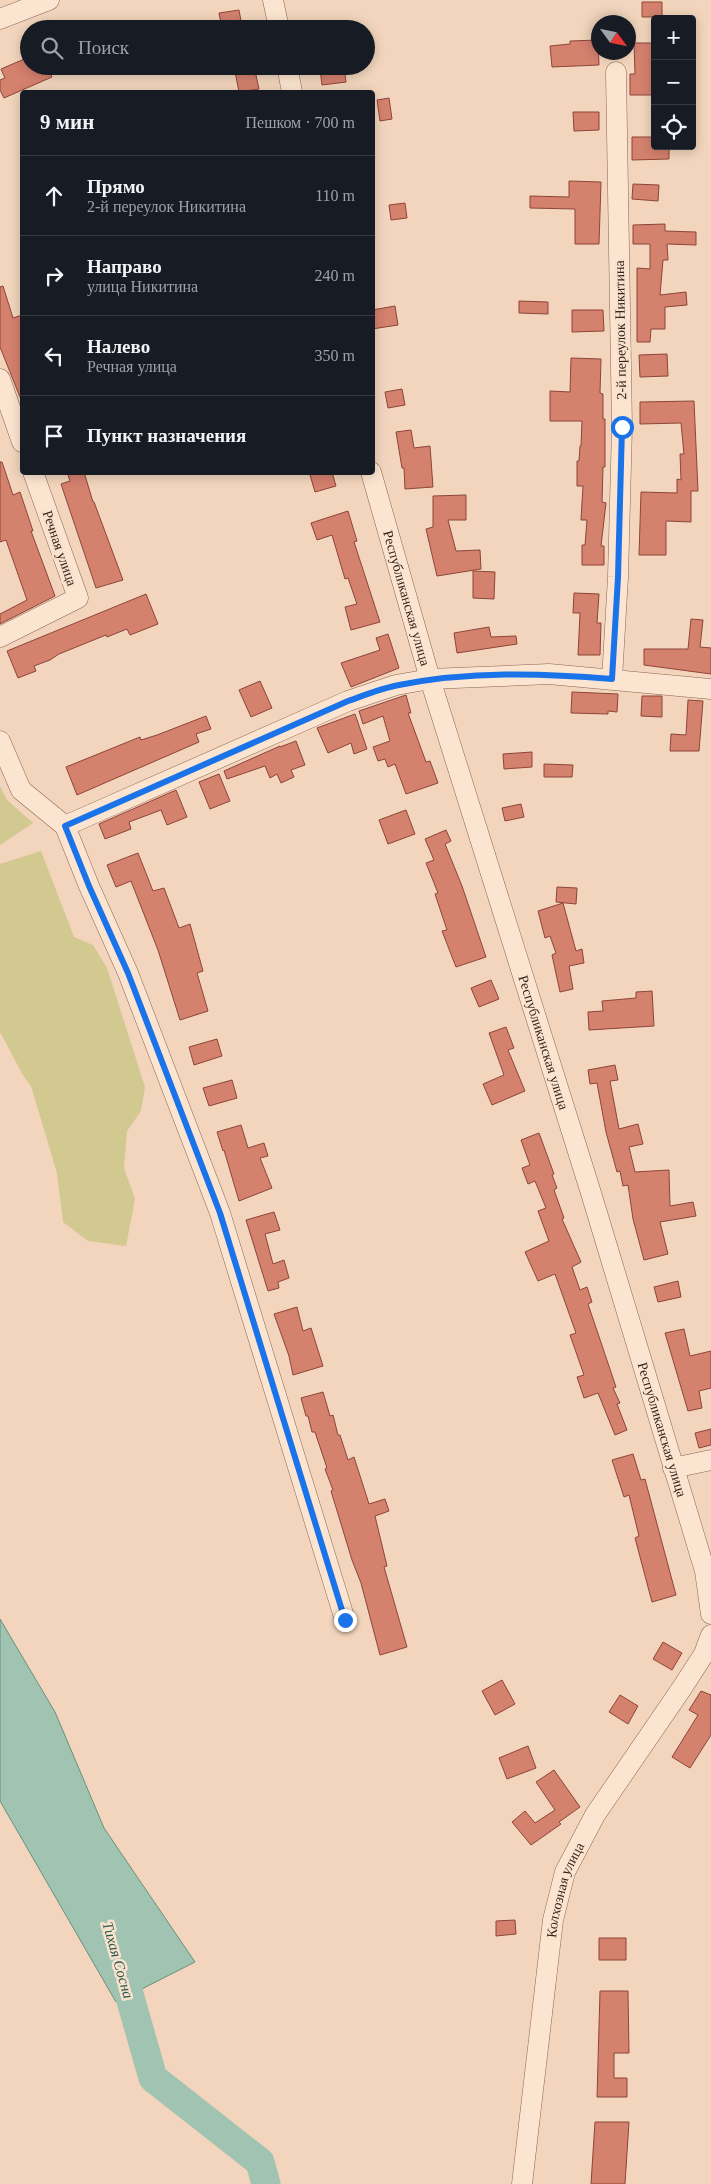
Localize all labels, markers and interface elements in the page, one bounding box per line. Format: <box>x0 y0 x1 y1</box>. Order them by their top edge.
north arrow <box>591 15 636 60</box>
map controls <box>651 15 696 150</box>
button: + <box>651 15 696 60</box>
search box <box>20 20 375 75</box>
icon: search <box>38 34 66 62</box>
text: Поиск <box>78 37 129 58</box>
button: − <box>651 60 696 105</box>
button: locate <box>651 105 696 150</box>
text: 9 мин <box>40 110 94 134</box>
text: Пешком · 700 m <box>245 114 355 131</box>
text: Прямо <box>87 176 145 197</box>
icon: ahead <box>40 182 68 210</box>
text: 110 m <box>315 187 355 204</box>
text: 2-й переулок Никитина <box>87 198 246 215</box>
text: Направо <box>87 256 162 277</box>
street label: 2-й переулок Никитина <box>612 260 629 400</box>
icon: right <box>40 262 68 290</box>
text: 240 m <box>315 267 355 284</box>
text: улица Никитина <box>87 278 198 295</box>
text: Налево <box>87 336 150 357</box>
icon: left <box>40 342 68 370</box>
text: 350 m <box>315 347 355 364</box>
text: Речная улица <box>87 358 177 375</box>
route start <box>611 416 634 439</box>
icon: arrive <box>40 422 68 450</box>
text: Пункт назначения <box>87 425 246 446</box>
street label: Речная улица <box>40 508 80 589</box>
street label: Республиканская улица <box>380 529 433 668</box>
street label: Республиканская улица <box>515 974 572 1112</box>
street label: Республиканская улица <box>634 1361 689 1500</box>
route end <box>334 1609 357 1632</box>
street label: Колхозная улица <box>544 1839 588 1939</box>
water label: Тихая Сосна <box>99 1920 137 2000</box>

